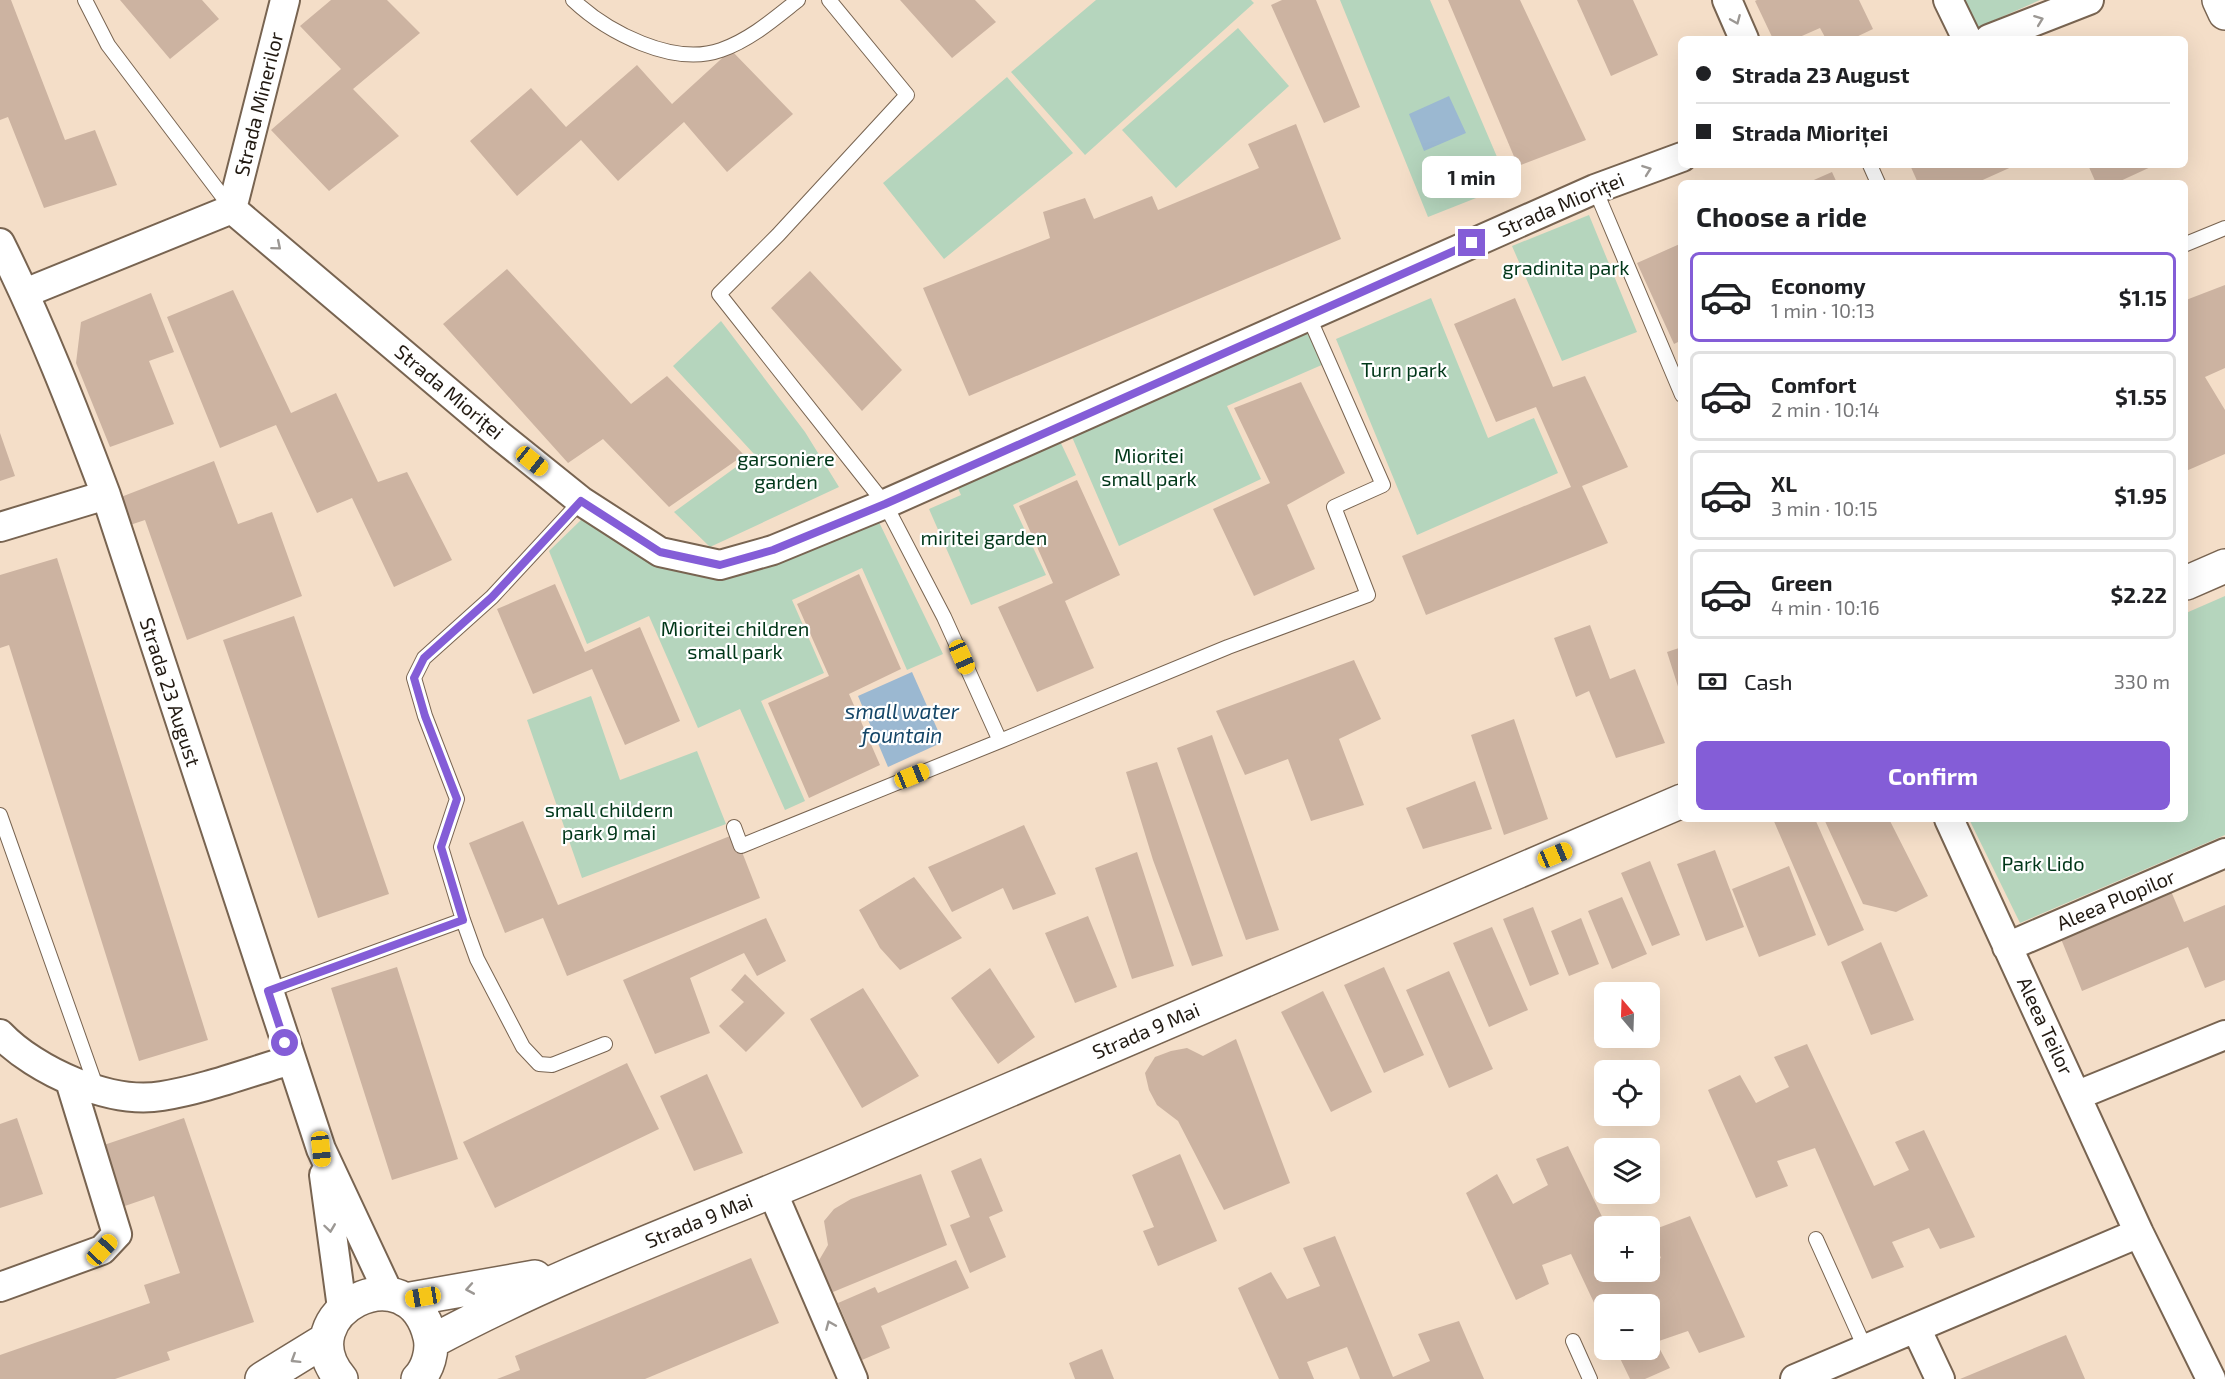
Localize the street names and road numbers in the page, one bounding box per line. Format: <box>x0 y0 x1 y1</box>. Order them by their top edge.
street label: Strada Minerilor <box>229 29 288 178</box>
street label: Strada Mioriței <box>1494 167 1628 243</box>
street label: Strada Mioriței <box>389 339 509 445</box>
street label: Strada 23 August <box>136 614 206 770</box>
street label: Aleea Plopilor <box>2053 863 2178 935</box>
street label: Aleea Teilor <box>2013 973 2079 1078</box>
street label: Strada 9 Mai <box>1088 997 1203 1063</box>
street label: Strada 9 Mai <box>641 1188 756 1253</box>

